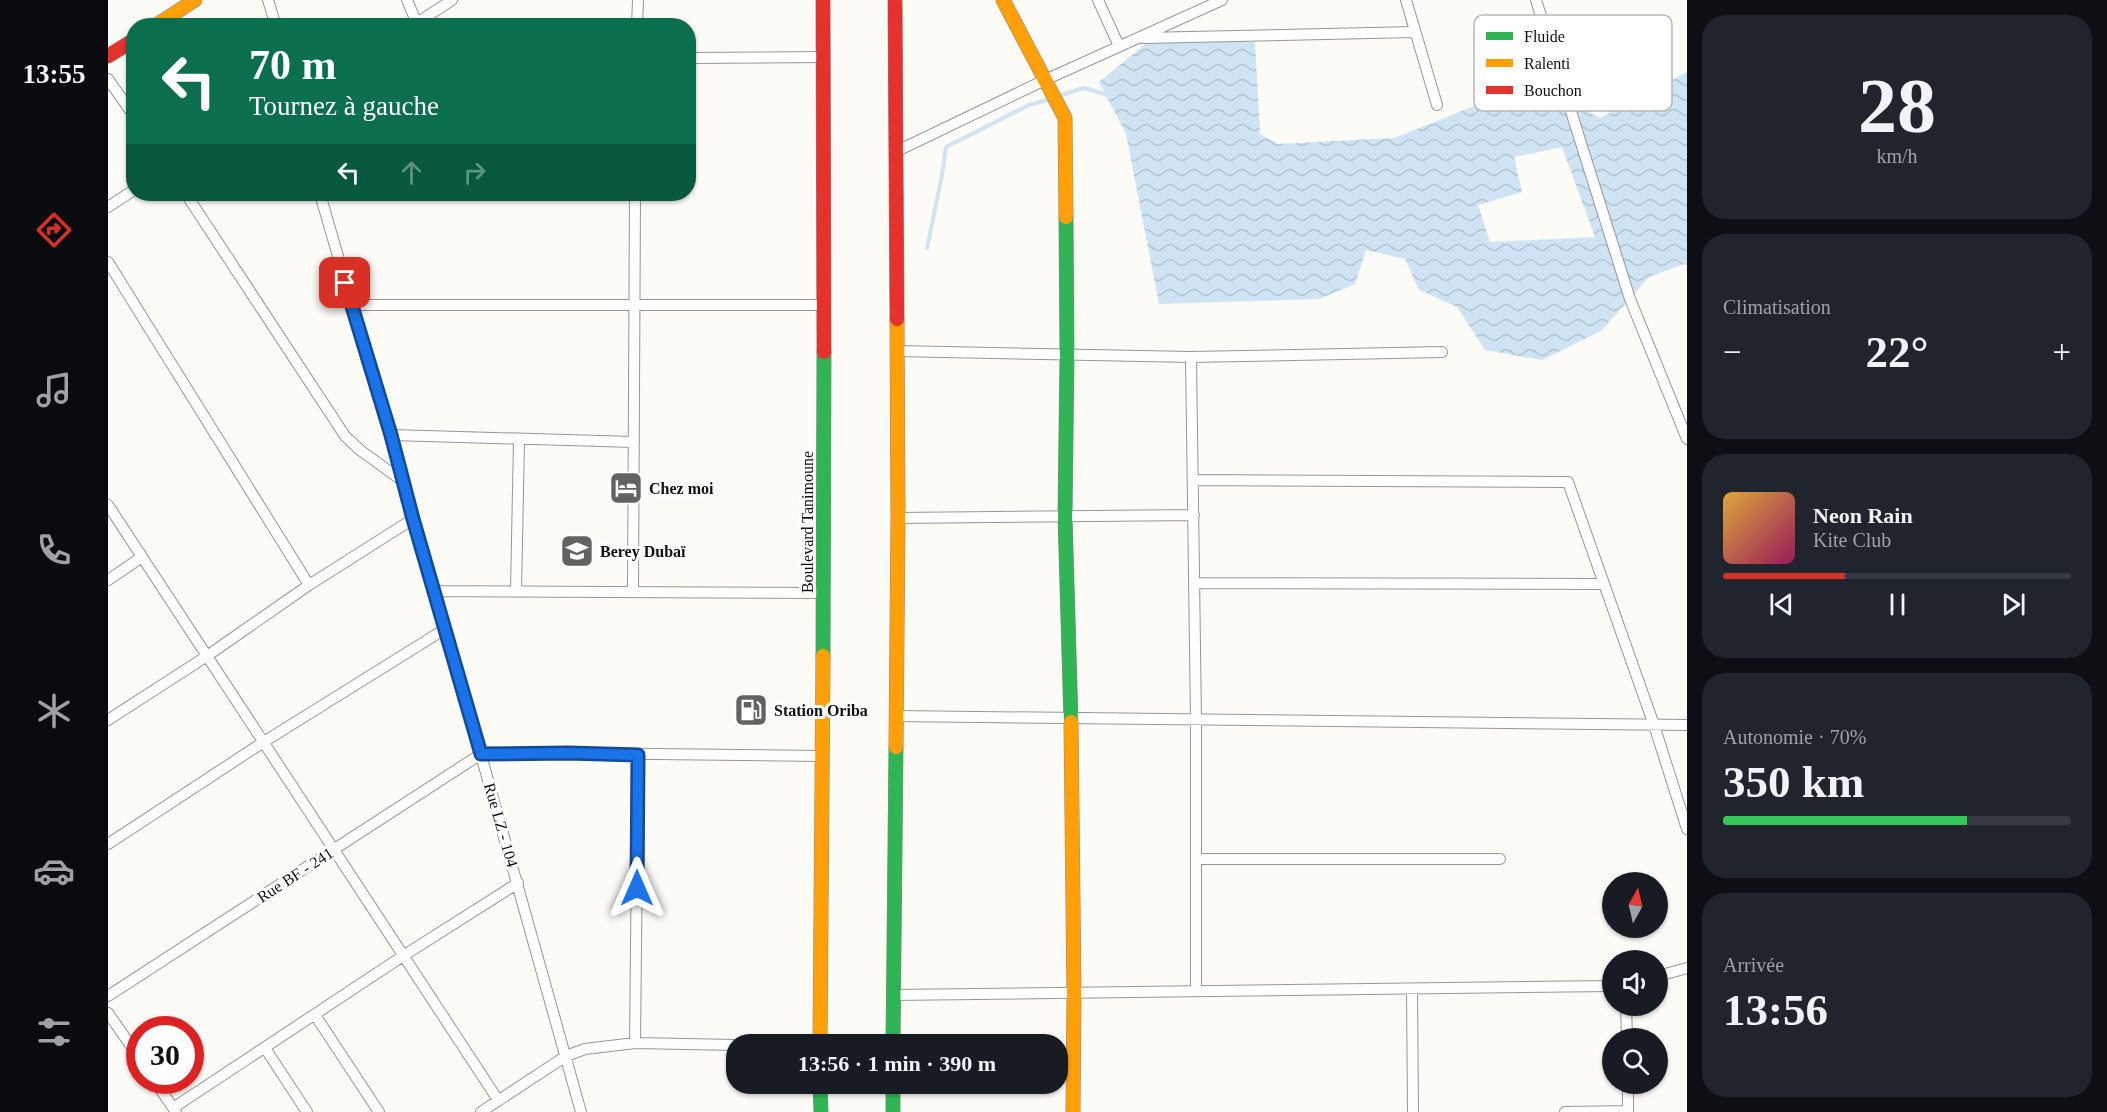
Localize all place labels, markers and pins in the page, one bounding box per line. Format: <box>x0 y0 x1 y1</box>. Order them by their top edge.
pin <box>319 257 370 308</box>
hotel icon: Chez moi <box>608 470 644 506</box>
place label: Chez moi <box>649 480 714 497</box>
school or university icon: Berey Dubaï <box>559 533 595 569</box>
place label: Berey Dubaï <box>600 543 686 561</box>
fuel station icon: Station Oriba <box>733 692 769 728</box>
place label: Station Oriba <box>774 702 868 719</box>

